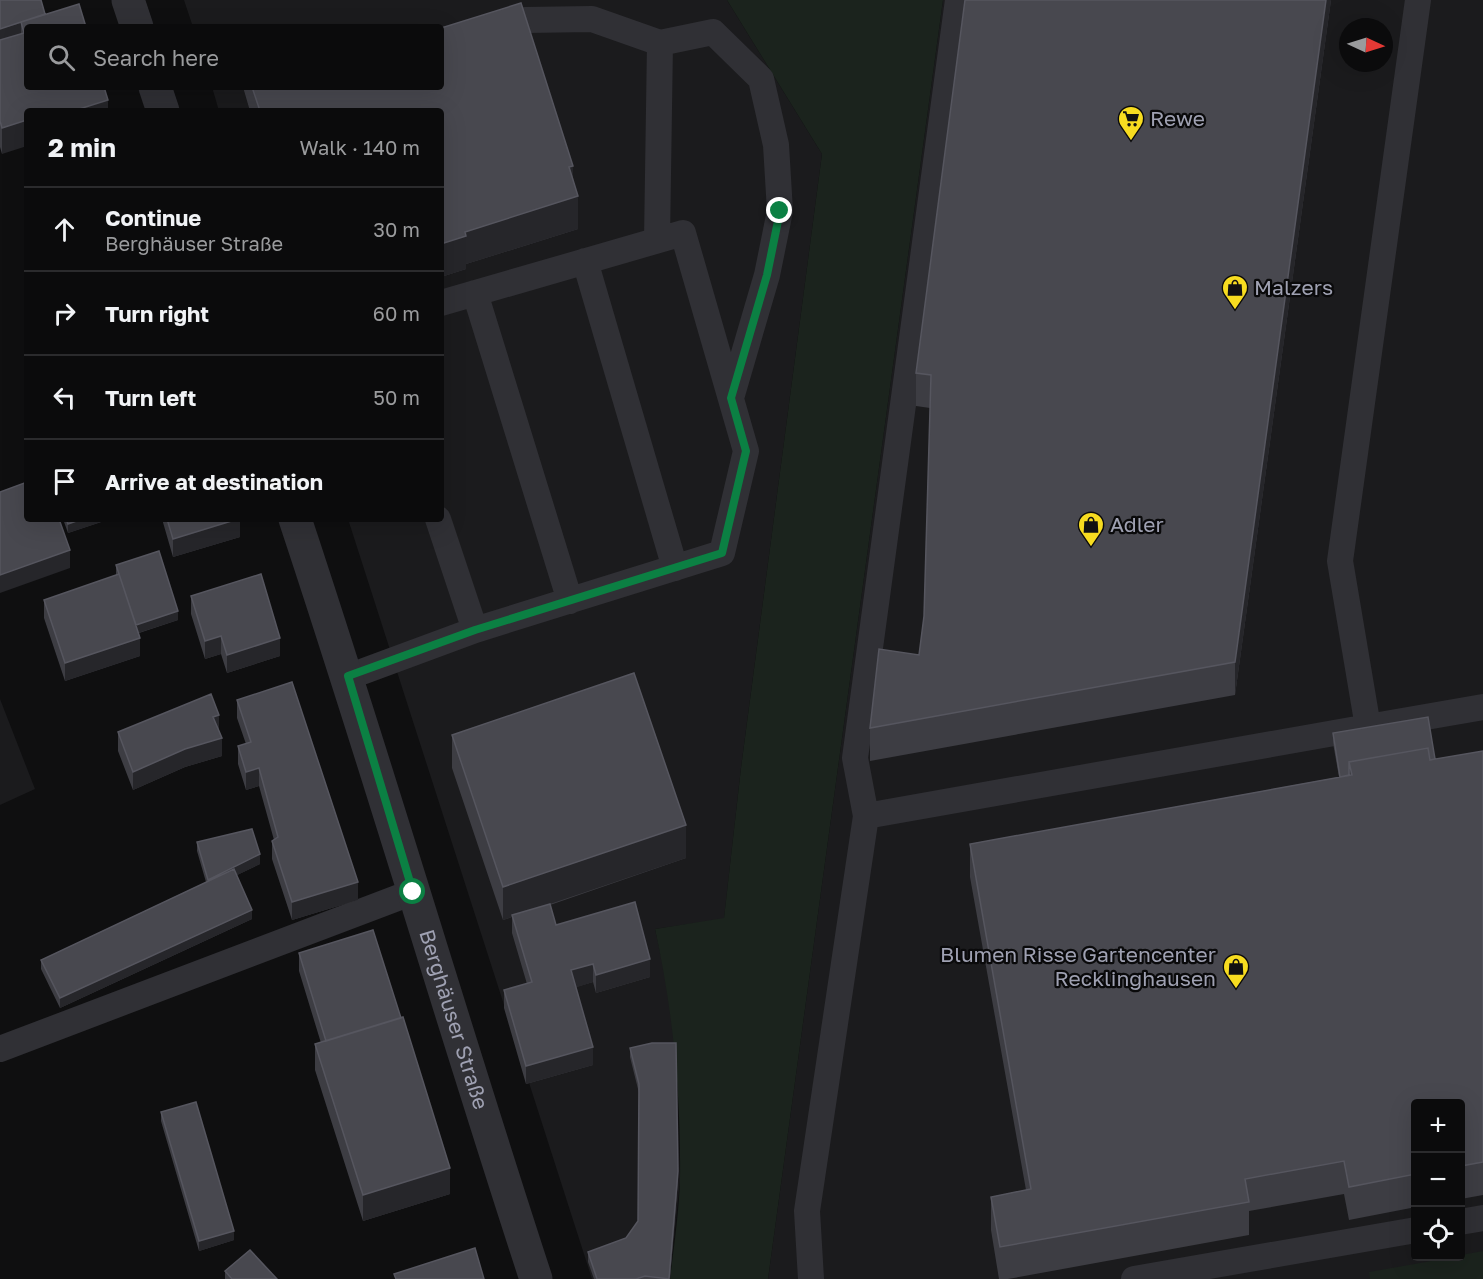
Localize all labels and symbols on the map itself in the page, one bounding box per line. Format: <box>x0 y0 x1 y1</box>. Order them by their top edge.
north arrow <box>1339 18 1393 72</box>
supermarket icon: Rewe <box>1116 104 1146 142</box>
place label: Rewe <box>1150 105 1205 131</box>
route end <box>766 197 792 223</box>
shop icon: Malzers <box>1220 273 1250 311</box>
place label: Malzers <box>1254 274 1333 300</box>
shop icon: Adler <box>1076 510 1106 548</box>
place label: Adler <box>1110 511 1164 537</box>
route start <box>399 878 425 904</box>
street label: Berghäuser Straße <box>414 926 495 1112</box>
place label: Blumen Risse Gartencenter Recklinghausen <box>940 941 1216 991</box>
shop icon: Blumen Risse Gartencenter Recklinghausen <box>1221 952 1251 990</box>

